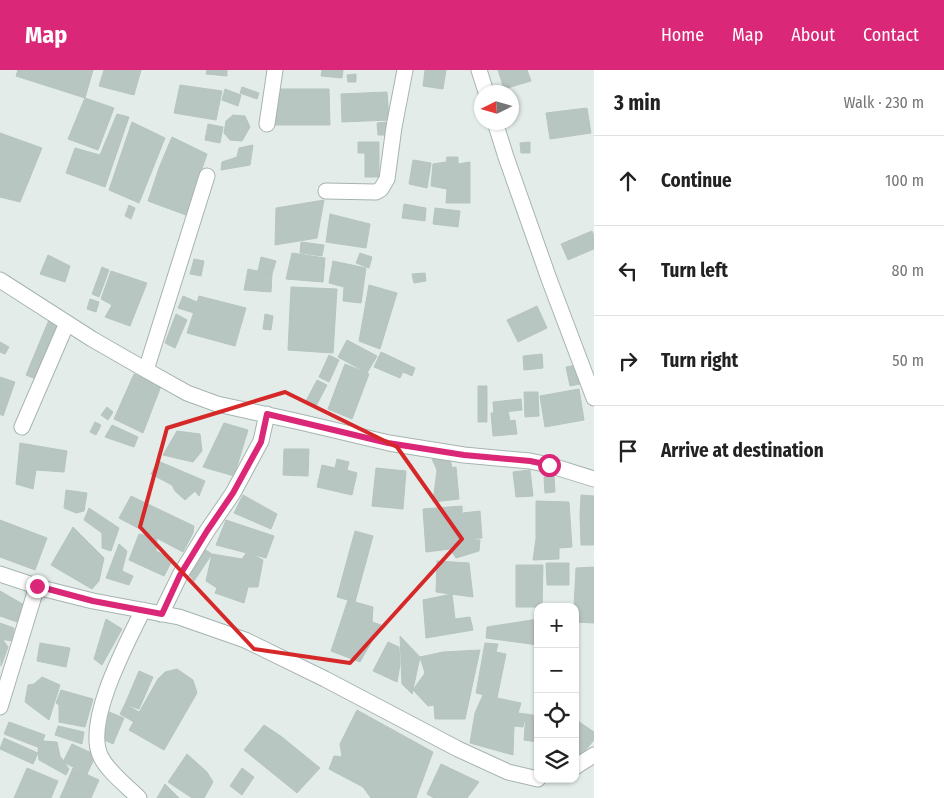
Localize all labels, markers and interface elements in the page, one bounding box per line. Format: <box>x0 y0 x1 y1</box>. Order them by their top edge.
text: Map <box>25 21 67 49</box>
text: Home <box>661 24 704 46</box>
text: Map <box>732 24 763 46</box>
text: About <box>791 24 835 46</box>
text: Contact <box>863 24 919 46</box>
north arrow <box>474 85 519 130</box>
text: 3 min <box>614 90 661 116</box>
text: Walk · 230 m <box>844 93 924 112</box>
icon: ahead <box>614 167 642 195</box>
text: Continue <box>661 169 732 192</box>
text: 100 m <box>885 171 924 190</box>
icon: left <box>614 257 642 285</box>
text: Turn left <box>661 259 728 282</box>
text: 80 m <box>892 261 924 280</box>
icon: right <box>614 347 642 375</box>
text: Turn right <box>661 349 738 372</box>
text: 50 m <box>892 351 924 370</box>
icon: arrive <box>614 437 642 465</box>
text: Arrive at destination <box>661 439 824 462</box>
route start <box>538 454 561 477</box>
route end <box>26 575 49 598</box>
map controls <box>534 603 579 783</box>
button: + <box>534 603 579 648</box>
button: − <box>534 648 579 693</box>
button: locate <box>534 693 579 738</box>
button: layers <box>534 738 579 783</box>

